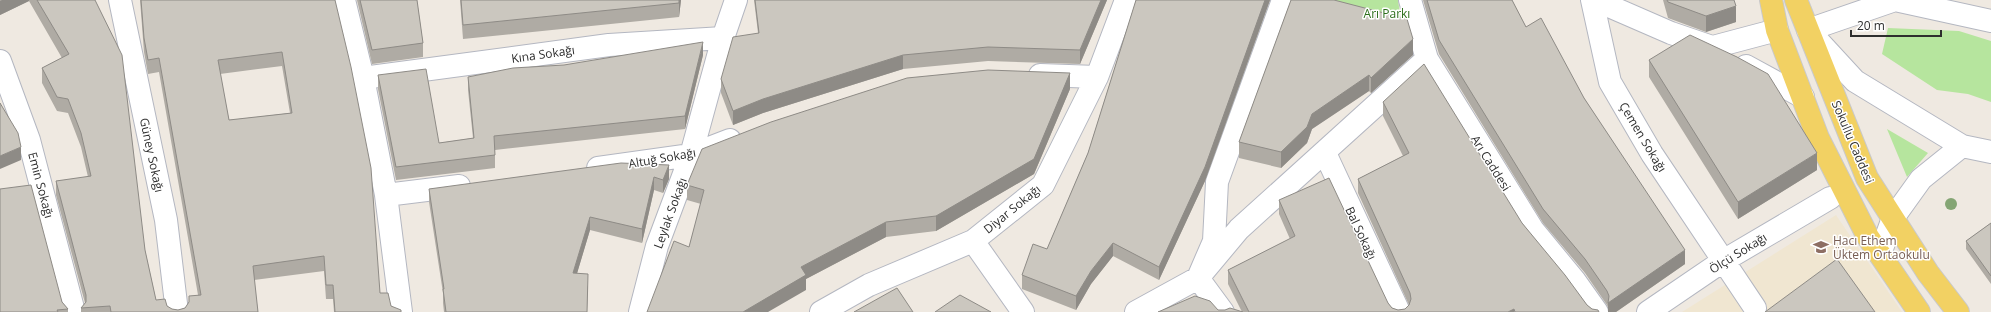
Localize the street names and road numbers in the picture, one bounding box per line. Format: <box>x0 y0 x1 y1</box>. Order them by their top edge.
street label: Kına Sokağı <box>510 41 576 67</box>
street label: Sokullu Caddesi <box>1828 98 1878 186</box>
street label: Çemen Sokağı <box>1615 99 1671 175</box>
street label: Güney Sokağı <box>136 116 168 194</box>
street label: Arı Caddesi <box>1467 132 1515 194</box>
street label: Altuğ Sokağı <box>627 144 697 172</box>
street label: Emin Sokağı <box>24 150 58 220</box>
street label: Leylak Sokağı <box>649 175 691 251</box>
street label: Diyar Sokağı <box>980 181 1044 237</box>
street label: Bal Sokağı <box>1341 204 1381 262</box>
street label: Ölçü Sokağı <box>1706 229 1770 277</box>

